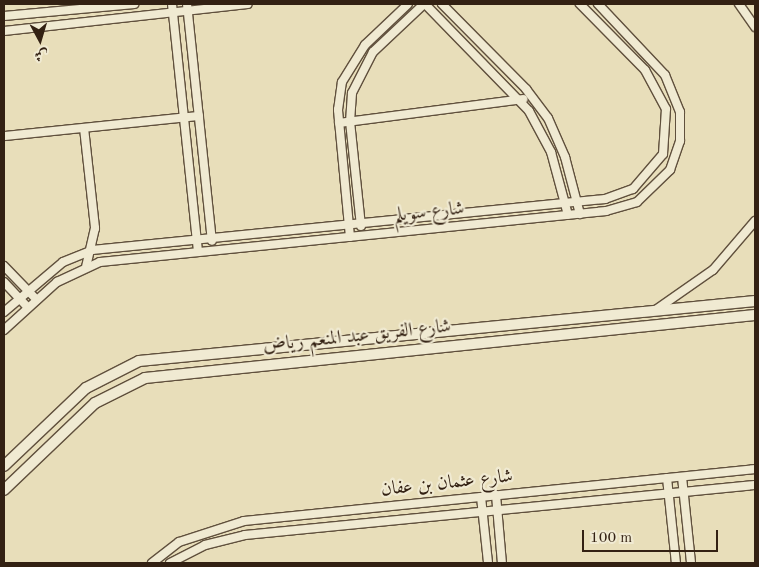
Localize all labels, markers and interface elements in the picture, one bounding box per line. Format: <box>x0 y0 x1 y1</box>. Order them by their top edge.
north arrow <box>15 15 65 65</box>
text: ش <box>34 47 49 63</box>
street label: شارع سويلم <box>393 198 465 228</box>
street label: شارع الفريق عبد المنعم رياض <box>262 316 452 358</box>
street label: شارع عثمان بن عفان <box>380 466 514 502</box>
scale bar <box>584 520 720 552</box>
text: 100 m <box>590 531 632 546</box>

